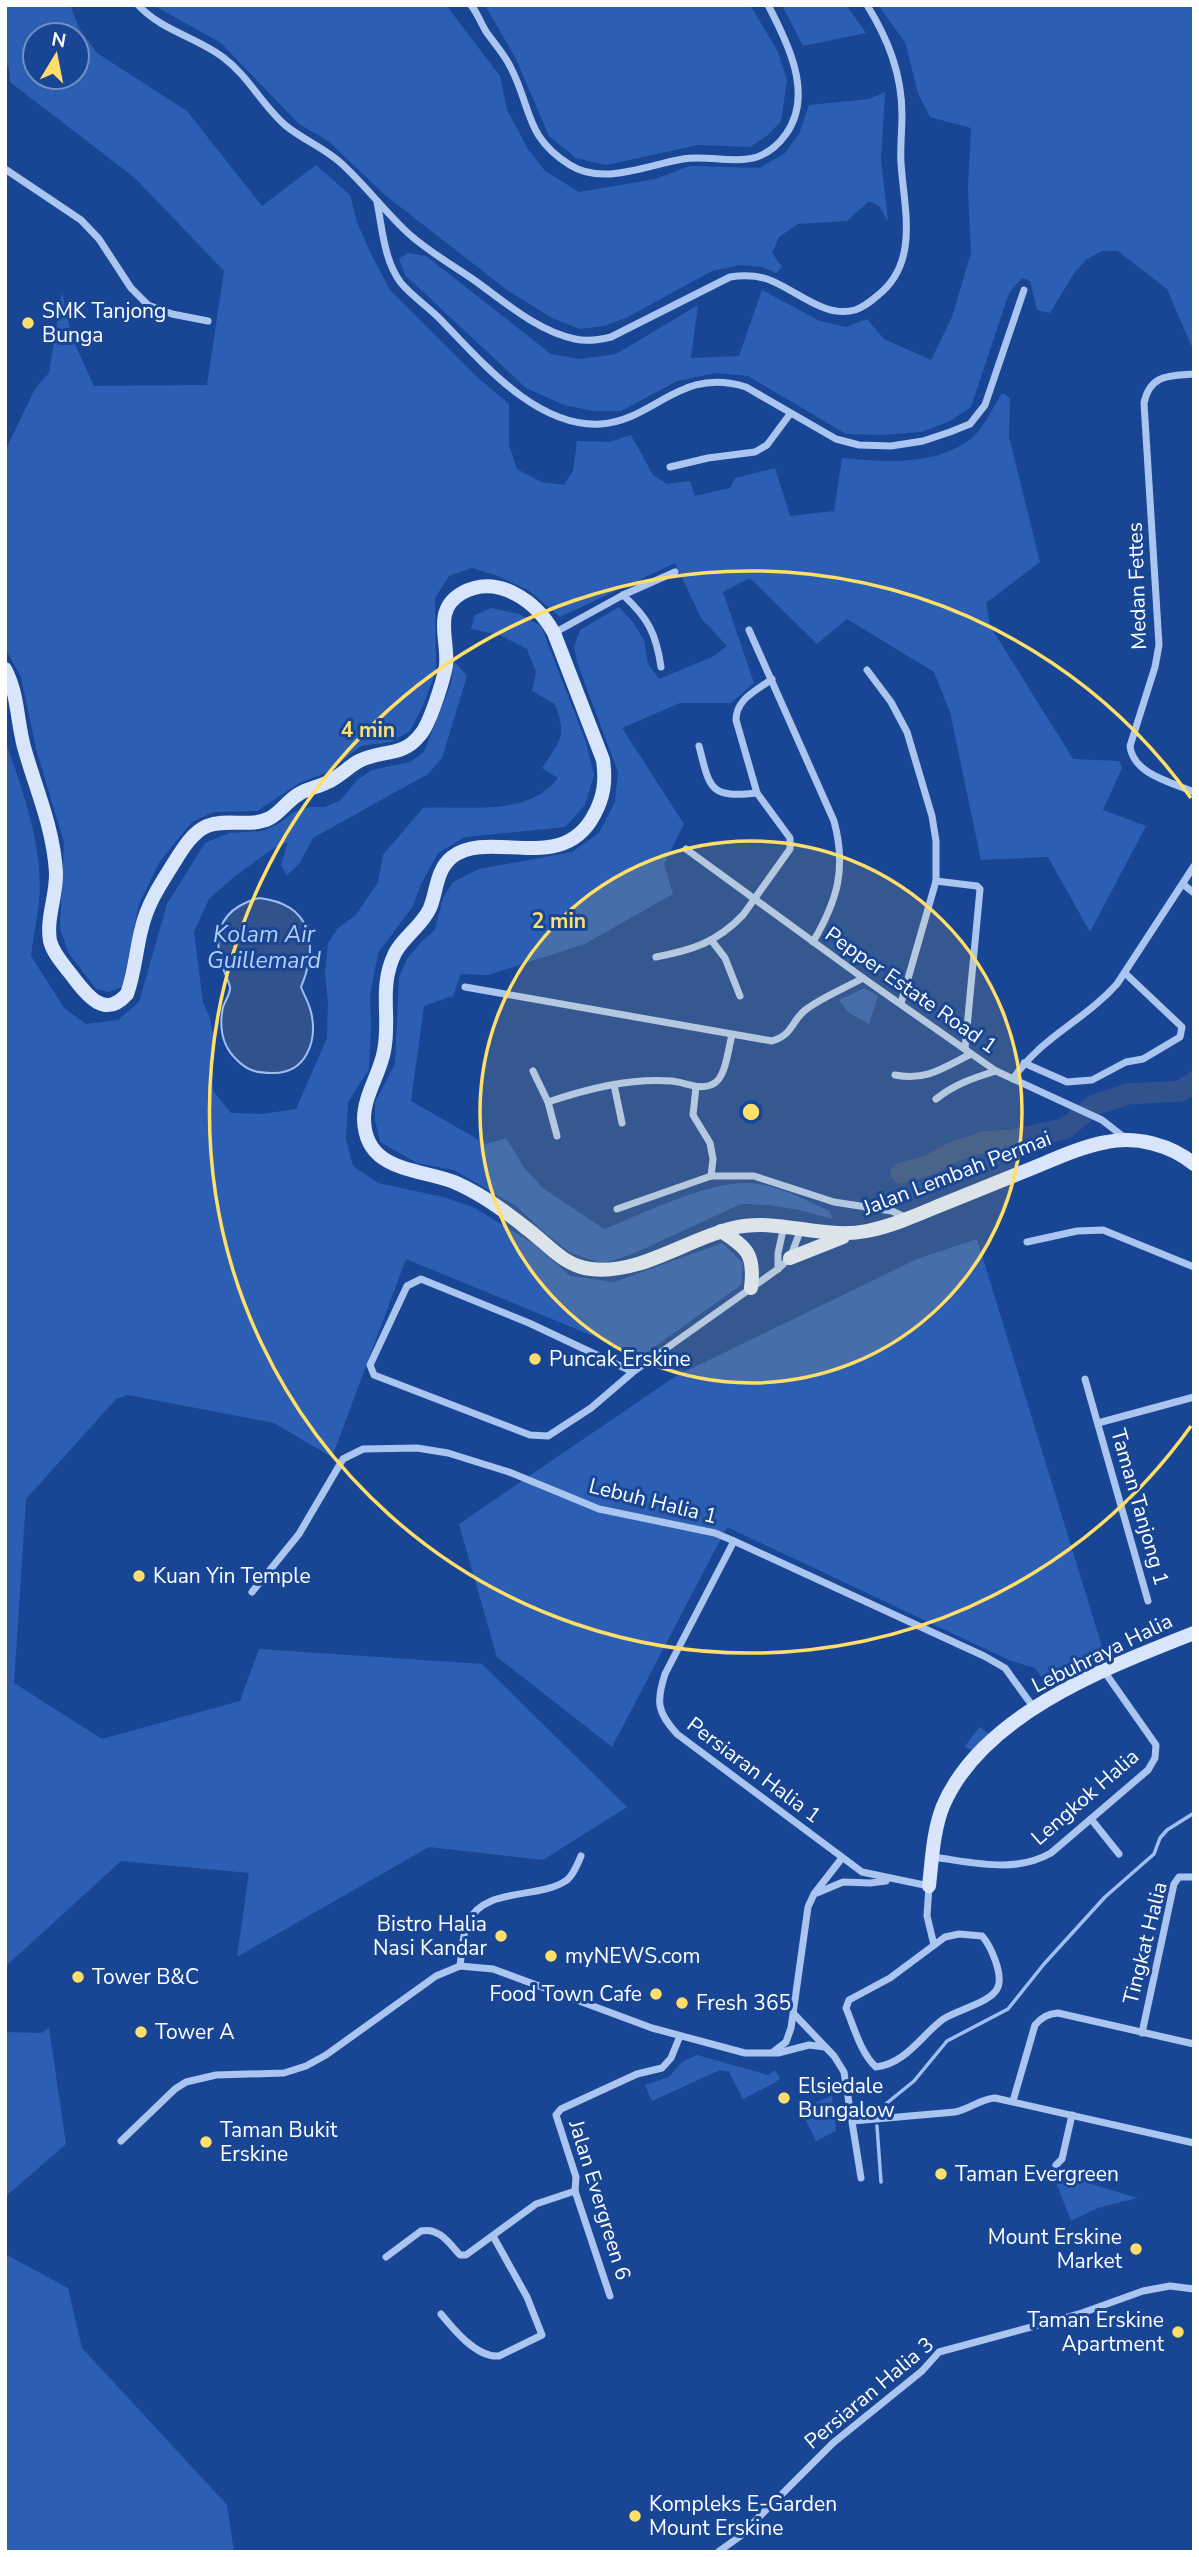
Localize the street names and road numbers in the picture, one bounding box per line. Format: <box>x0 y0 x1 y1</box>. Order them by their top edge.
street label: Medan Fettes <box>1121 522 1153 650</box>
street label: Pepper Estate Road 1 <box>819 920 1003 1060</box>
street label: Jalan Lembah Permai <box>858 1124 1055 1222</box>
street label: Taman Tanjong 1 <box>1104 1425 1176 1589</box>
street label: Lebuh Halia 1 <box>586 1472 720 1530</box>
street label: Lebuhraya Halia <box>1027 1607 1177 1699</box>
street label: Persiaran Halia 1 <box>681 1710 827 1830</box>
street label: Lengkok Halia <box>1025 1743 1145 1851</box>
street label: Tingkat Halia <box>1116 1879 1174 2007</box>
street label: Jalan Evergreen 6 <box>562 2116 638 2283</box>
street label: Persiaran Halia 3 <box>798 2331 940 2455</box>

